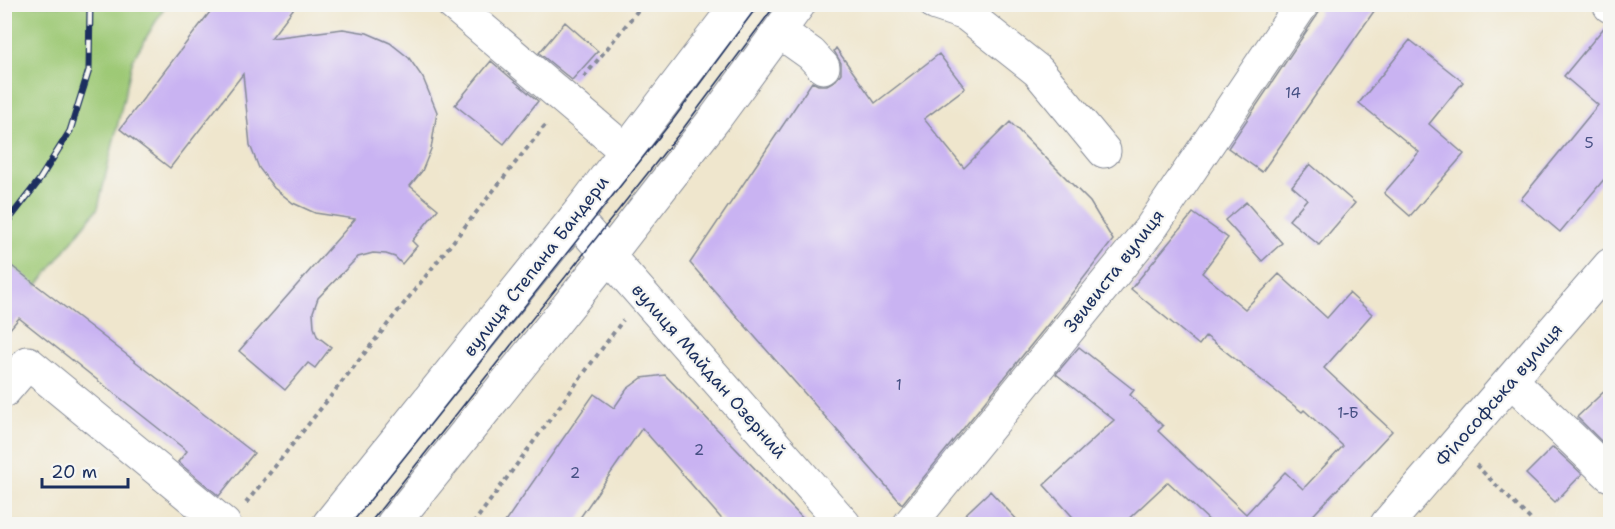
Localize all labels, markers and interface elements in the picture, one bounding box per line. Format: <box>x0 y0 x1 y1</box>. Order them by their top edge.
house number: 14 <box>1285 83 1301 103</box>
house number: 5 <box>1584 133 1594 153</box>
street label: вулиця Степана Бандери <box>458 171 614 361</box>
street label: Звивиста вулиця <box>1058 204 1170 338</box>
street label: вулиця Майдан Озерний <box>626 278 792 464</box>
street label: Філософська вулиця <box>1430 318 1568 472</box>
house number: 1 <box>896 375 902 395</box>
house number: 1-Б <box>1337 403 1359 423</box>
house number: 2 <box>694 440 704 460</box>
scale bar <box>42 451 128 489</box>
text: 20 m <box>51 460 97 484</box>
house number: 2 <box>570 463 580 483</box>

